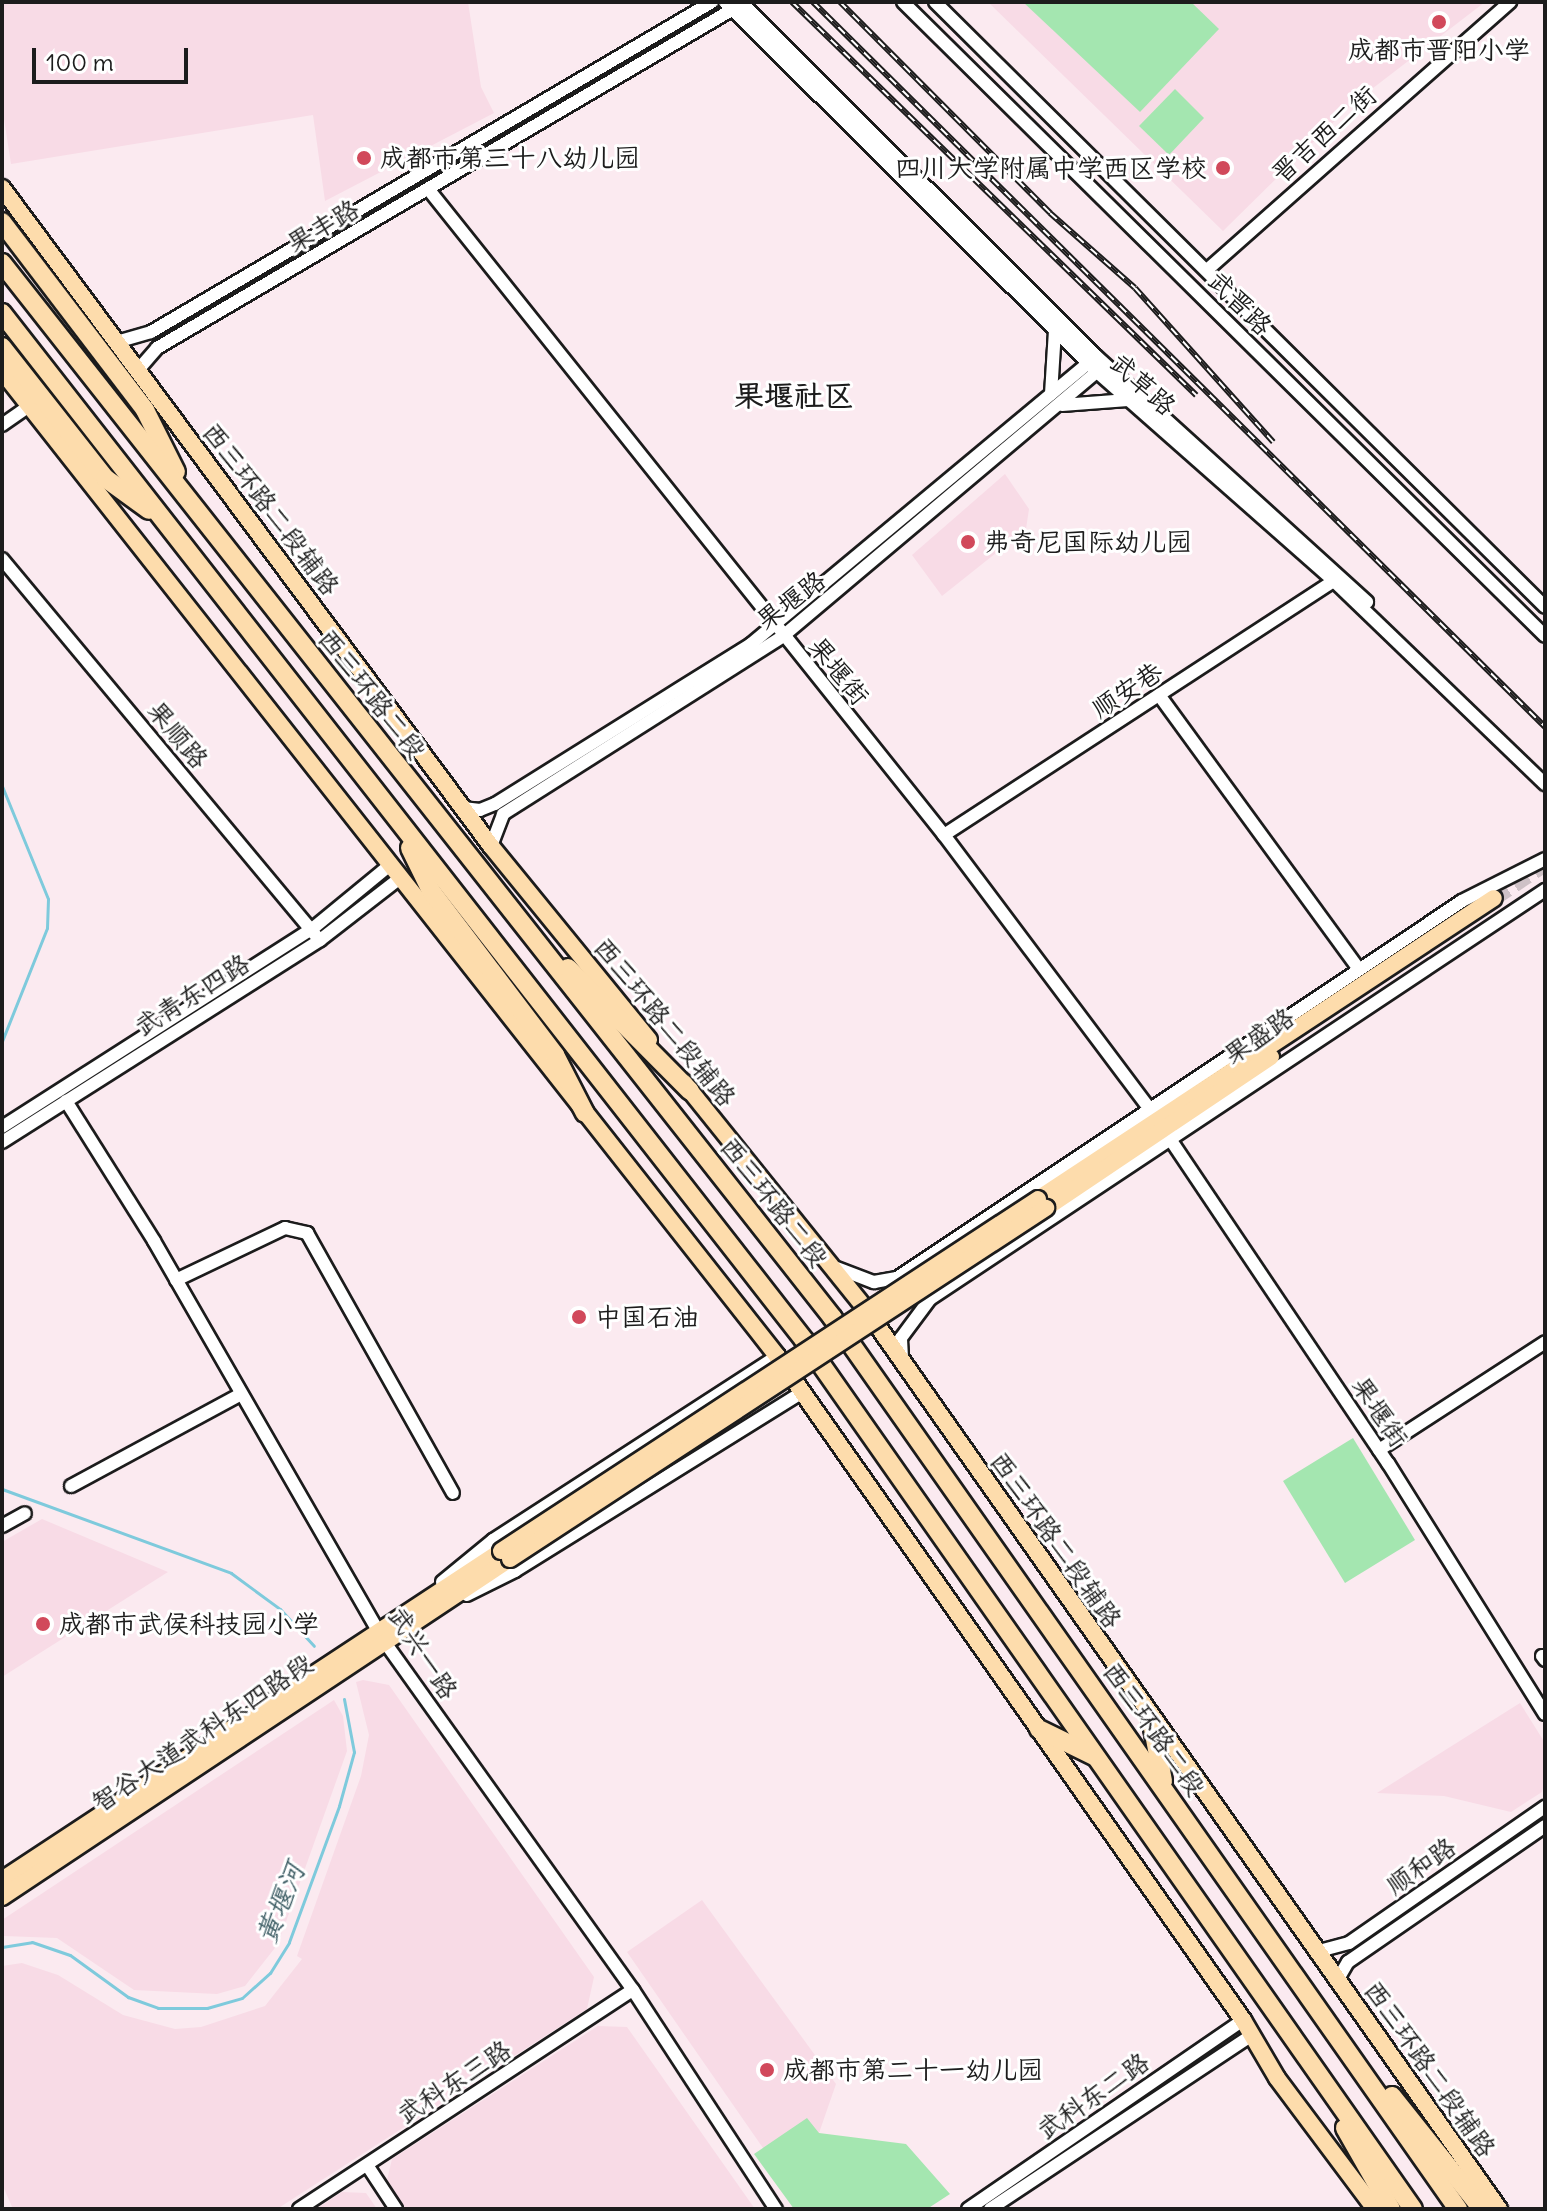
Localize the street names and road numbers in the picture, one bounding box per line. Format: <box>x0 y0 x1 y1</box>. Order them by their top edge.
street label: 晋吉西二街 <box>1265 79 1383 189</box>
street label: 果丰路 <box>281 193 365 259</box>
street label: 武晋路 <box>1201 264 1279 342</box>
street label: 武草路 <box>1104 346 1182 422</box>
street label: 西三环路二段辅路 <box>196 417 346 601</box>
street label: 果堰路 <box>750 564 832 636</box>
street label: 西三环路二段 <box>312 623 432 765</box>
street label: 果堰街 <box>802 631 876 711</box>
street label: 顺安巷 <box>1086 656 1168 724</box>
street label: 果顺路 <box>141 695 215 775</box>
street label: 西三环路二段辅路 <box>587 931 743 1113</box>
street label: 武青东四路 <box>129 947 255 1043</box>
street label: 果盛路 <box>1218 1001 1300 1071</box>
street label: 西三环路二段 <box>714 1131 834 1273</box>
street label: 果堰街 <box>1345 1371 1415 1453</box>
street label: 西三环路二段辅路 <box>984 1446 1128 1634</box>
street label: 武兴一路 <box>382 1601 464 1705</box>
street label: 智谷大道武科东四路段 <box>86 1647 318 1819</box>
street label: 西三环路二段 <box>1096 1656 1212 1802</box>
street label: 顺和路 <box>1380 1831 1462 1901</box>
street label: 西三环路二段辅路 <box>1358 1975 1502 2163</box>
street label: 武科东三路 <box>391 2034 517 2130</box>
street label: 武科东二路 <box>1031 2046 1155 2146</box>

